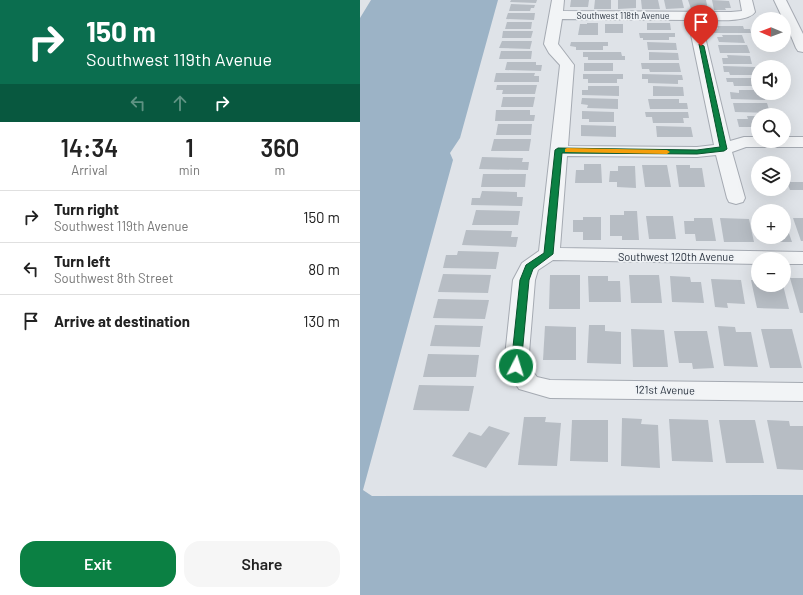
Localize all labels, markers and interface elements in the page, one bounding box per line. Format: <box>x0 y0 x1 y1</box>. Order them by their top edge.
pin <box>684 5 718 46</box>
street label: Southwest 118th Avenue <box>576 10 670 21</box>
icon: arrive <box>690 11 712 33</box>
north arrow <box>751 12 791 52</box>
map controls <box>751 12 791 292</box>
text: 150 m <box>86 14 156 48</box>
icon: right <box>20 16 72 68</box>
text: Southwest 119th Avenue <box>86 48 272 70</box>
button: sound <box>751 60 791 100</box>
icon: left <box>127 92 149 114</box>
icon: ahead <box>169 92 191 114</box>
icon: right <box>211 92 233 114</box>
button: search <box>751 108 791 148</box>
text: 14:34 <box>61 133 118 162</box>
text: 1 <box>185 133 194 162</box>
text: 360 <box>260 133 299 162</box>
button: layers <box>751 156 791 196</box>
text: Arrival <box>71 162 108 178</box>
text: min <box>179 162 200 178</box>
text: m <box>275 162 285 178</box>
text: Turn right <box>54 200 119 218</box>
button: + <box>751 204 791 244</box>
icon: right <box>20 206 42 228</box>
text: 150 m <box>303 208 340 226</box>
text: Southwest 119th Avenue <box>54 218 188 234</box>
street label: Southwest 120th Avenue <box>618 250 734 263</box>
text: Turn left <box>54 252 110 270</box>
button: − <box>751 252 791 292</box>
icon: left <box>20 258 42 280</box>
text: 80 m <box>308 260 340 278</box>
text: Southwest 8th Street <box>54 270 173 286</box>
icon: arrive <box>20 310 42 332</box>
text: Arrive at destination <box>54 312 190 330</box>
text: 130 m <box>303 312 340 330</box>
position arrow <box>495 345 537 387</box>
street label: 121st Avenue <box>635 382 695 397</box>
button: Exit <box>20 541 176 587</box>
button: Share <box>184 541 340 587</box>

